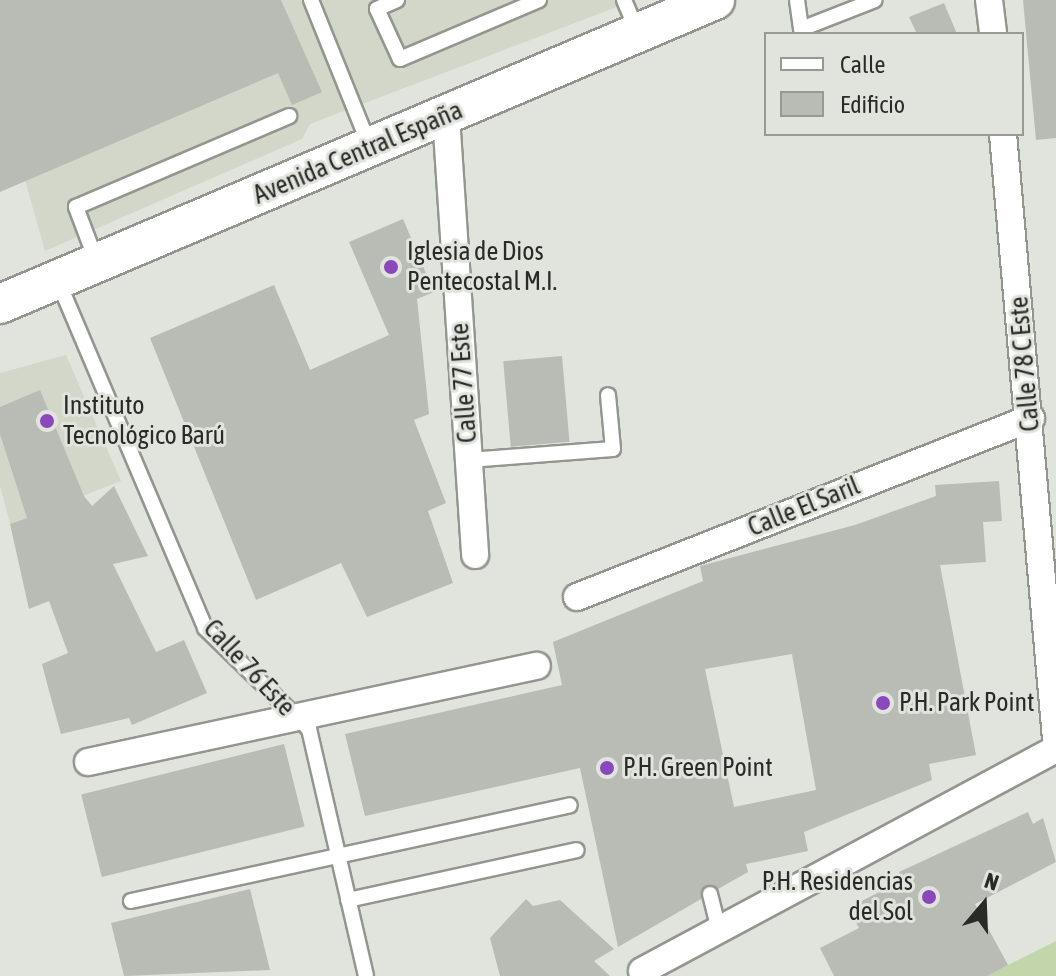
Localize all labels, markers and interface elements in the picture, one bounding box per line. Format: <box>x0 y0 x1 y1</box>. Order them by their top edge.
legend <box>764 32 1024 136</box>
text: Calle <box>840 51 885 78</box>
text: Edificio <box>840 91 905 118</box>
street label: Avenida Central España <box>249 95 467 211</box>
place label: Iglesia de Dios Pentecostal M.I. <box>407 236 557 298</box>
marker: Iglesia de Dios Pentecostal M.I. <box>382 258 400 276</box>
street label: Calle 78 C Este <box>1004 295 1046 433</box>
street label: Calle 77 Este <box>444 322 484 444</box>
place label: Instituto Tecnológico Barú <box>63 390 225 452</box>
marker: Instituto Tecnológico Barú <box>38 412 56 430</box>
street label: Calle El Saril <box>744 470 864 544</box>
street label: Calle 76 Este <box>197 613 301 723</box>
place label: P.H. Park Point <box>899 687 1035 719</box>
marker: P.H. Park Point <box>874 694 892 712</box>
place label: P.H. Green Point <box>623 752 773 784</box>
marker: P.H. Green Point <box>598 759 616 777</box>
north arrow <box>944 864 1024 944</box>
place label: P.H. Residencias del Sol <box>762 866 913 928</box>
text: N <box>981 867 1002 896</box>
marker: P.H. Residencias del Sol <box>920 888 938 906</box>

